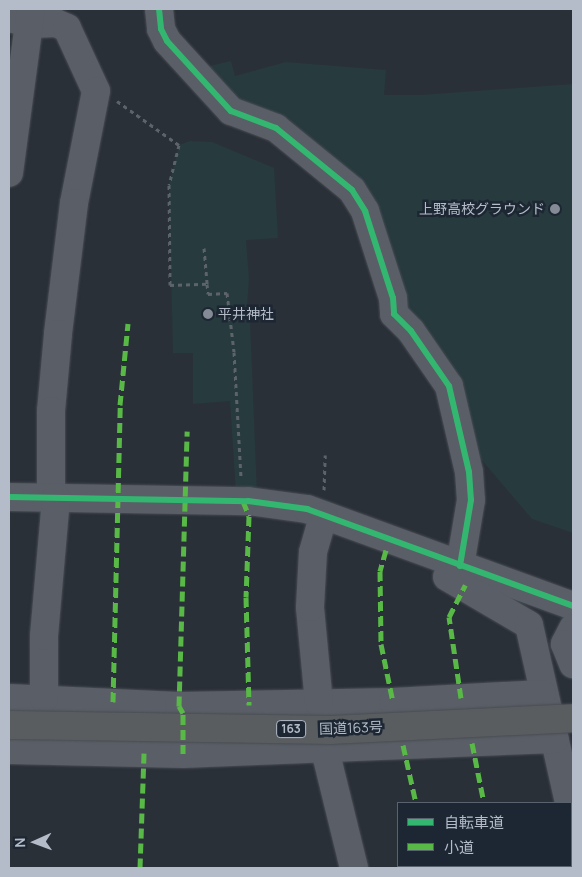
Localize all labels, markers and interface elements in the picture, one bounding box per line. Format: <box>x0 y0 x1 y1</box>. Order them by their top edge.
place label: 上野高校グラウンド <box>419 201 545 217</box>
marker: 上野高校グラウンド <box>549 203 561 215</box>
place label: 平井神社 <box>218 306 274 322</box>
marker: 平井神社 <box>202 308 214 320</box>
street label: 国道163号 <box>319 718 383 738</box>
road number: 163 <box>276 720 306 739</box>
legend <box>397 802 572 867</box>
text: 自転車道 <box>444 812 504 833</box>
north arrow <box>10 817 60 867</box>
text: N <box>10 837 29 848</box>
text: 小道 <box>444 837 474 858</box>

